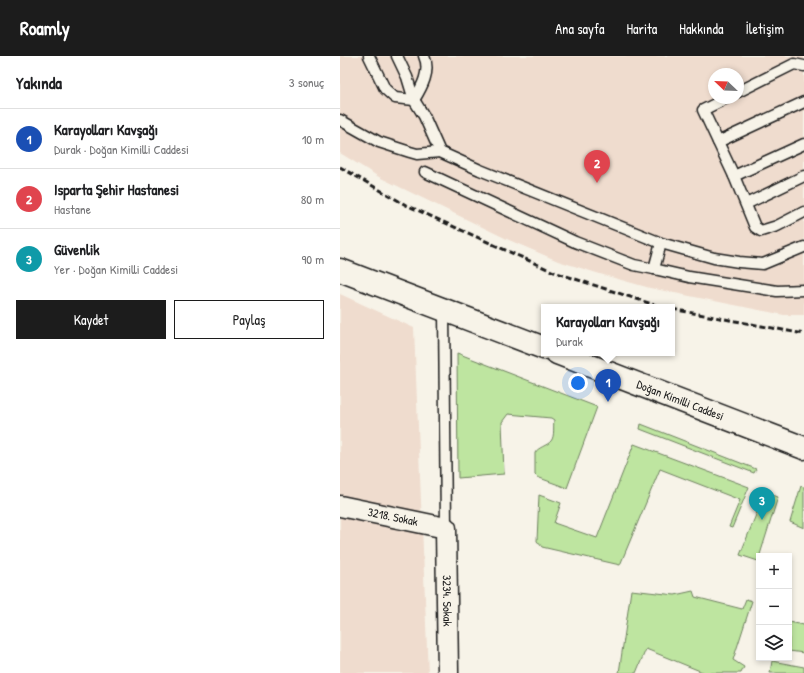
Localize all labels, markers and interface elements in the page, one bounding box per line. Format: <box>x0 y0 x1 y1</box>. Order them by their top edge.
text: Roamly <box>20 15 70 41</box>
text: Ana sayfa <box>555 19 604 38</box>
text: Harita <box>626 19 657 38</box>
text: Hakkında <box>679 19 723 38</box>
text: İletişim <box>745 19 784 38</box>
north arrow <box>708 68 744 104</box>
text: Yakında <box>16 71 62 94</box>
text: 3 sonuç <box>289 73 324 91</box>
text: Karayolları Kavşağı <box>54 119 158 140</box>
text: 1 <box>27 130 31 148</box>
text: 10 m <box>302 130 324 148</box>
text: Durak · Doğan Kimilli Caddesi <box>54 140 189 158</box>
pin: 2 <box>584 150 610 183</box>
text: Isparta Şehir Hastanesi <box>54 179 179 200</box>
text: 2 <box>26 190 32 208</box>
text: 80 m <box>301 190 324 208</box>
text: Hastane <box>54 200 91 218</box>
text: Güvenlik <box>54 239 100 260</box>
text: 3 <box>26 250 32 268</box>
text: 90 m <box>302 250 324 268</box>
text: Yer · Doğan Kimilli Caddesi <box>54 260 178 278</box>
button: Kaydet <box>16 300 166 339</box>
button: Paylaş <box>174 300 324 339</box>
popup <box>541 304 675 356</box>
text: Karayolları Kavşağı <box>556 311 660 332</box>
text: Durak <box>556 332 583 350</box>
pin: 1 <box>595 369 621 402</box>
your location <box>568 373 588 393</box>
street label: Doğan Kimilli Caddesi <box>634 375 726 424</box>
pin: 3 <box>749 487 775 520</box>
street label: 3218. Sokak <box>366 503 420 530</box>
map controls <box>756 553 792 661</box>
button: + <box>756 553 792 589</box>
street label: 3234. Sokak <box>439 575 456 627</box>
button: − <box>756 589 792 625</box>
button: layers <box>756 625 792 661</box>

